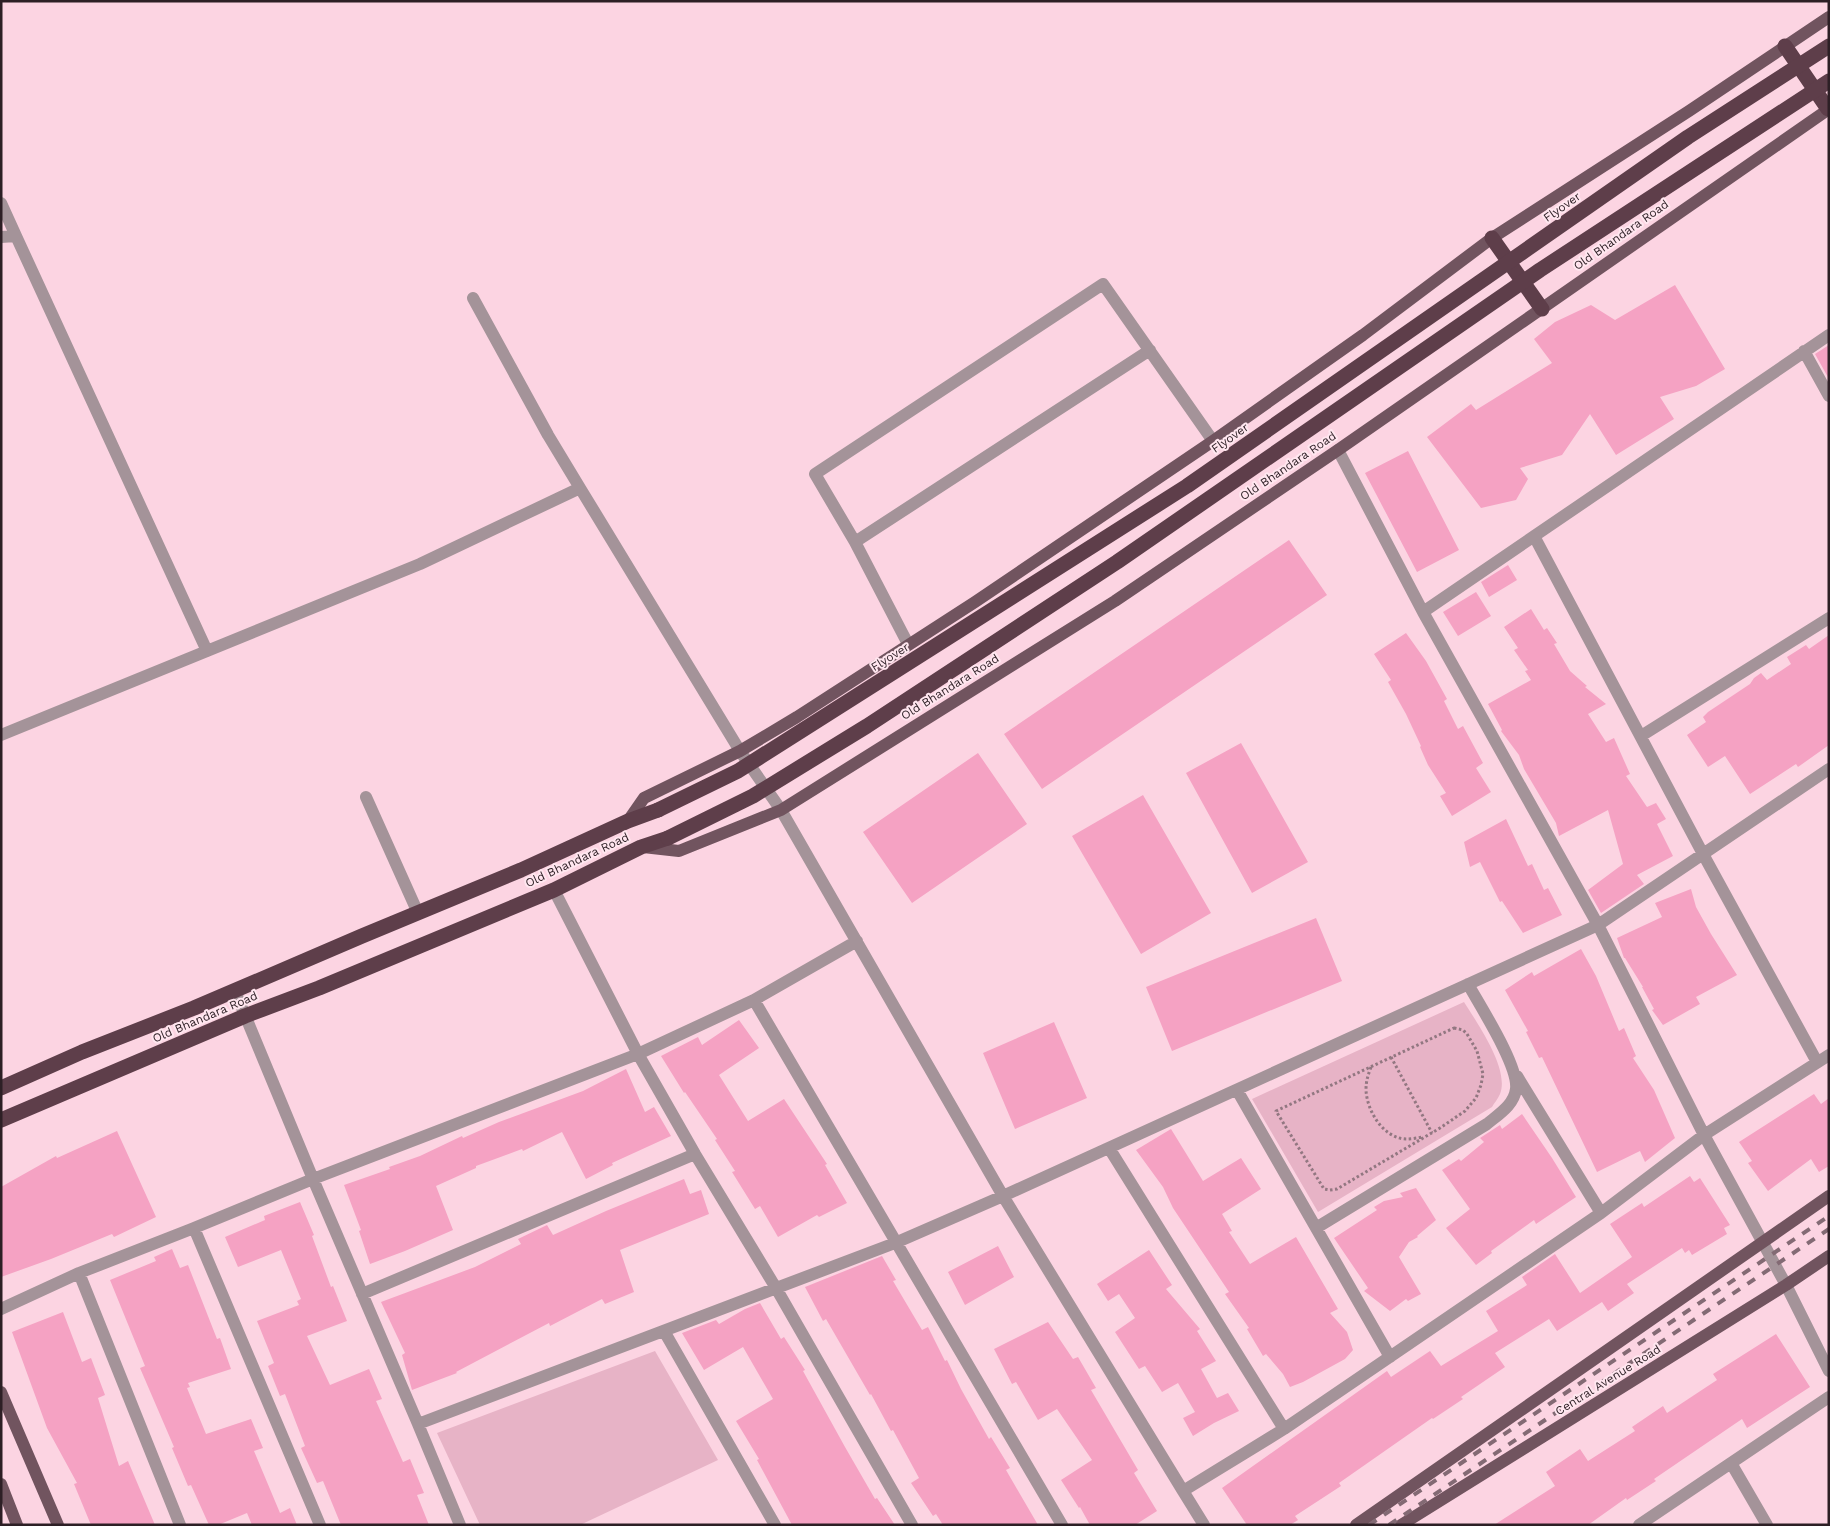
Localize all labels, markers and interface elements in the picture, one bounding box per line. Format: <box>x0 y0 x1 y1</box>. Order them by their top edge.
street label: Flyover <box>1541 189 1583 225</box>
street label: Old Bhandara Road <box>1571 197 1671 273</box>
street label: Flyover <box>1209 420 1251 456</box>
street label: Old Bhandara Road <box>1237 429 1339 503</box>
street label: Flyover <box>868 640 912 674</box>
street label: Old Bhandara Road <box>899 651 1001 723</box>
street label: Old Bhandara Road <box>523 830 631 890</box>
street label: Old Bhandara Road <box>150 989 260 1045</box>
street label: Central Avenue Road <box>1553 1342 1663 1418</box>

